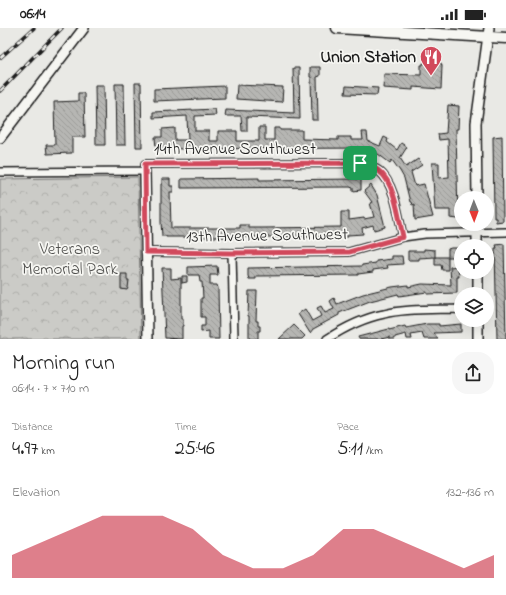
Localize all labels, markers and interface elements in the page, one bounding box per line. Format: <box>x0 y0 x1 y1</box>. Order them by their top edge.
text: 06:14 <box>20 3 45 25</box>
restaurant icon: Union Station <box>418 44 444 77</box>
place label: Union Station <box>321 45 417 70</box>
street label: 14th Avenue Southwest <box>154 137 316 162</box>
pin <box>343 146 377 180</box>
icon: arrive <box>349 152 371 174</box>
north arrow <box>454 191 494 231</box>
map controls <box>454 191 494 327</box>
street label: 13th Avenue Southwest <box>186 222 348 250</box>
park label: Veterans Memorial Park <box>22 237 118 282</box>
button: locate <box>454 239 494 279</box>
button: layers <box>454 287 494 327</box>
text: Morning run <box>12 348 115 380</box>
button: share <box>452 352 494 394</box>
text: 06:14 · 7 × 710 m <box>12 379 89 398</box>
text: Distance <box>12 419 53 435</box>
text: Time <box>175 419 196 435</box>
text: Pace <box>337 419 359 435</box>
text: 4.97 <box>12 435 39 464</box>
text: 25:46 <box>175 435 215 464</box>
text: 5:11 <box>337 435 363 464</box>
text: km <box>39 443 55 459</box>
text: /km <box>363 443 383 459</box>
text: Elevation <box>12 483 60 502</box>
text: 132–136 m <box>446 483 494 502</box>

